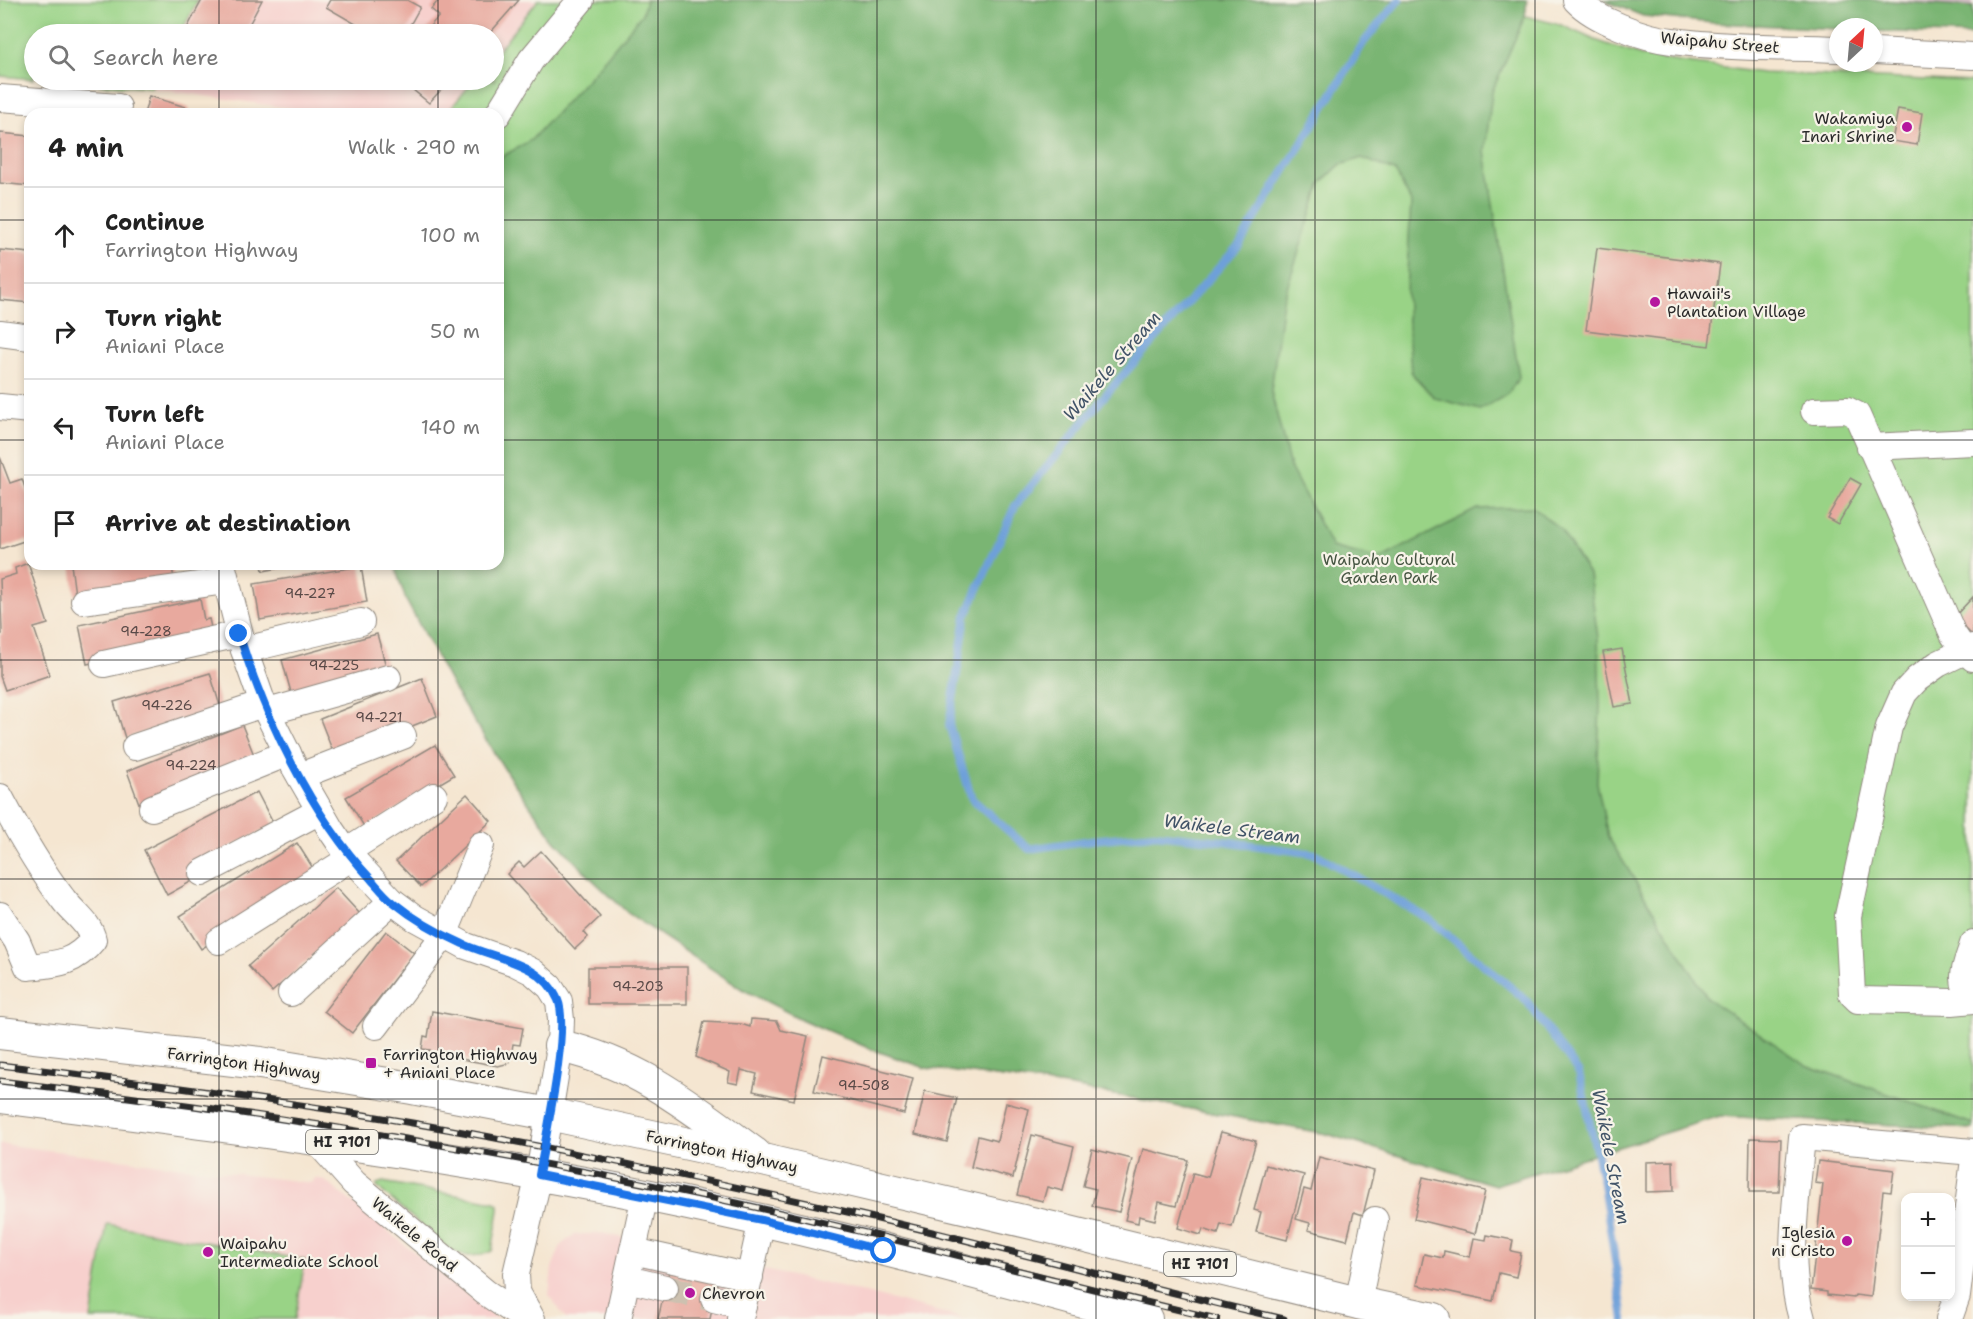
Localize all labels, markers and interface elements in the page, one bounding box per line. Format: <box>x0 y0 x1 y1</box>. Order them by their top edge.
north arrow <box>1829 18 1883 72</box>
search box <box>24 24 504 90</box>
street label: Waipahu Street <box>1660 27 1780 58</box>
icon: search <box>45 41 78 74</box>
text: Search here <box>93 43 219 72</box>
place label: Wakamiya Inari Shrine <box>1801 108 1895 147</box>
marker: Wakamiya Inari Shrine <box>1900 120 1914 134</box>
text: 4 min <box>48 130 124 165</box>
text: Walk · 290 m <box>348 134 480 160</box>
text: Continue <box>105 208 205 237</box>
icon: ahead <box>48 219 81 252</box>
text: 100 m <box>420 222 480 248</box>
text: Farrington Highway <box>105 237 298 263</box>
place label: Hawaii's Plantation Village <box>1667 283 1806 322</box>
marker: Hawaii's Plantation Village <box>1648 295 1662 309</box>
text: Turn right <box>105 304 222 333</box>
water label: Waikele Stream <box>1058 306 1166 426</box>
icon: right <box>48 315 81 348</box>
text: 50 m <box>430 318 480 344</box>
text: Aniani Place <box>105 333 225 359</box>
text: Turn left <box>105 400 204 429</box>
icon: left <box>48 411 81 444</box>
text: 140 m <box>421 414 480 440</box>
text: Aniani Place <box>105 429 225 455</box>
icon: arrive <box>48 507 81 540</box>
text: Arrive at destination <box>105 509 351 538</box>
park label: Waipahu Cultural Garden Park <box>1323 549 1456 588</box>
house number: 94-227 <box>285 584 335 602</box>
route end <box>225 620 251 646</box>
house number: 94-228 <box>120 622 172 640</box>
house number: 94-225 <box>309 656 359 674</box>
house number: 94-226 <box>141 696 193 714</box>
house number: 94-221 <box>355 708 403 726</box>
house number: 94-224 <box>165 756 217 774</box>
water label: Waikele Stream <box>1162 809 1302 849</box>
house number: 94-203 <box>612 977 664 995</box>
street label: Farrington Highway <box>166 1042 322 1085</box>
place label: Farrington Highway + Aniani Place <box>383 1044 538 1083</box>
marker: Farrington Highway + Aniani Place <box>364 1056 378 1070</box>
house number: 94-508 <box>838 1076 890 1094</box>
water label: Waikele Stream <box>1586 1087 1636 1227</box>
street label: Farrington Highway <box>644 1125 800 1178</box>
road number: HI 7101 <box>306 1130 378 1154</box>
street label: Waikele Road <box>367 1192 462 1276</box>
map controls <box>1901 1193 1955 1301</box>
button: + <box>1901 1193 1955 1247</box>
place label: Iglesia ni Cristo <box>1771 1222 1835 1261</box>
place label: Waipahu Intermediate School <box>220 1233 379 1272</box>
marker: Iglesia ni Cristo <box>1840 1234 1854 1248</box>
route start <box>870 1237 896 1263</box>
marker: Waipahu Intermediate School <box>201 1245 215 1259</box>
button: − <box>1901 1247 1955 1301</box>
road number: HI 7101 <box>1164 1252 1236 1276</box>
place label: Chevron <box>702 1283 765 1304</box>
marker: Chevron <box>683 1286 697 1300</box>

